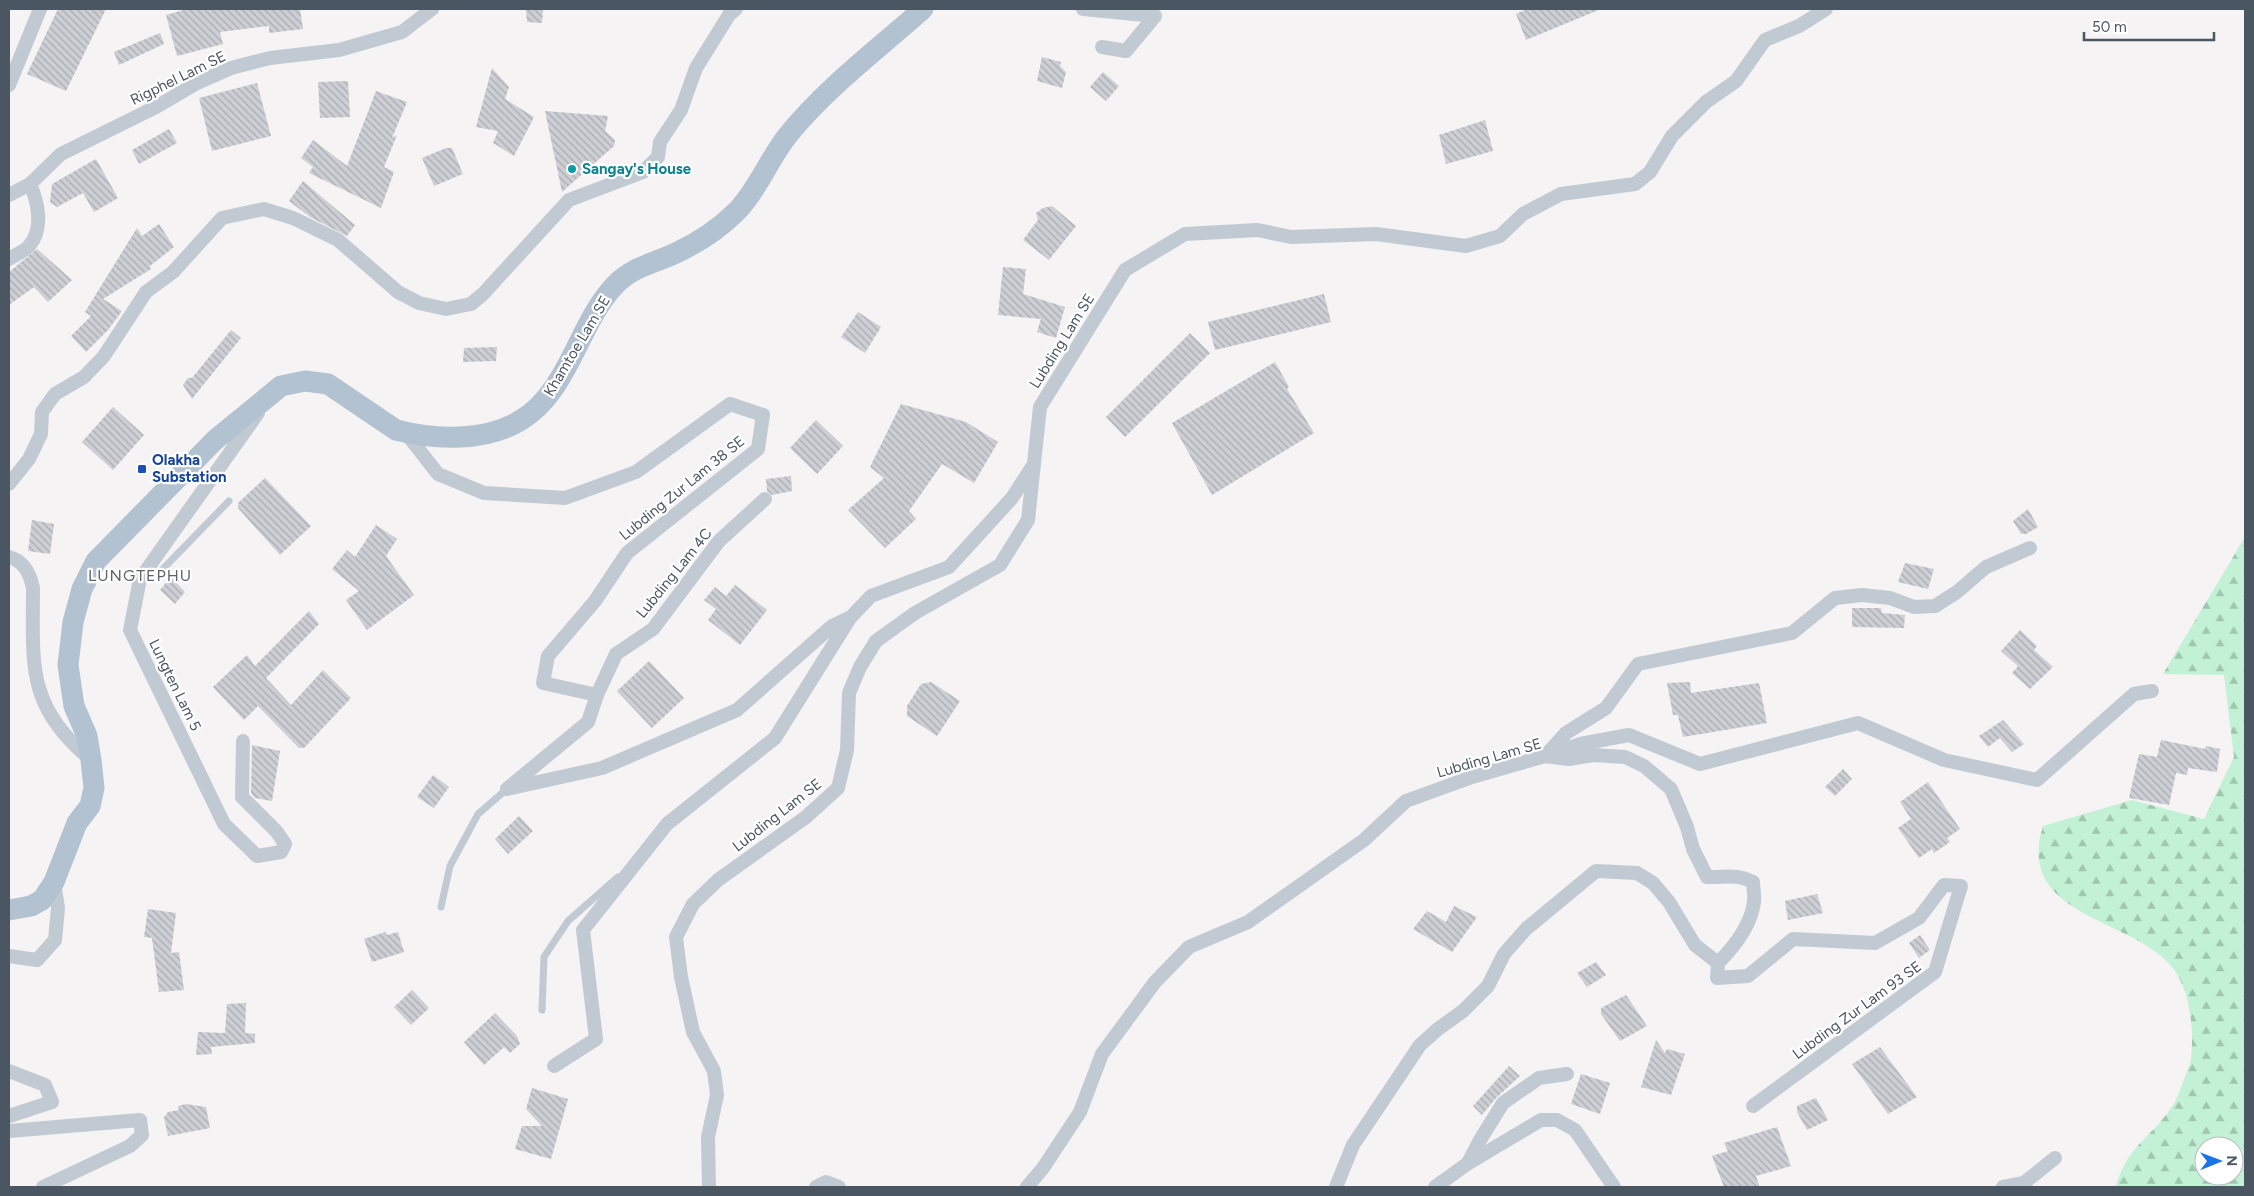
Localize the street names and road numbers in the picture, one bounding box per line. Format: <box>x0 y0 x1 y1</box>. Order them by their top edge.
street label: Rigphel Lam SE <box>127 47 229 109</box>
street label: Lubding Lam SE <box>1026 290 1098 392</box>
street label: Khamtoe Lam SE <box>540 292 614 400</box>
street label: Lubding Zur Lam 38 SE <box>616 432 748 544</box>
street label: Lubding Lam 4C <box>632 524 716 621</box>
street label: Lungten Lam 5 <box>145 636 205 734</box>
street label: Lubding Lam SE <box>1435 734 1543 782</box>
street label: Lubding Lam SE <box>729 775 825 855</box>
street label: Lubding Zur Lam 93 SE <box>1789 957 1925 1063</box>

